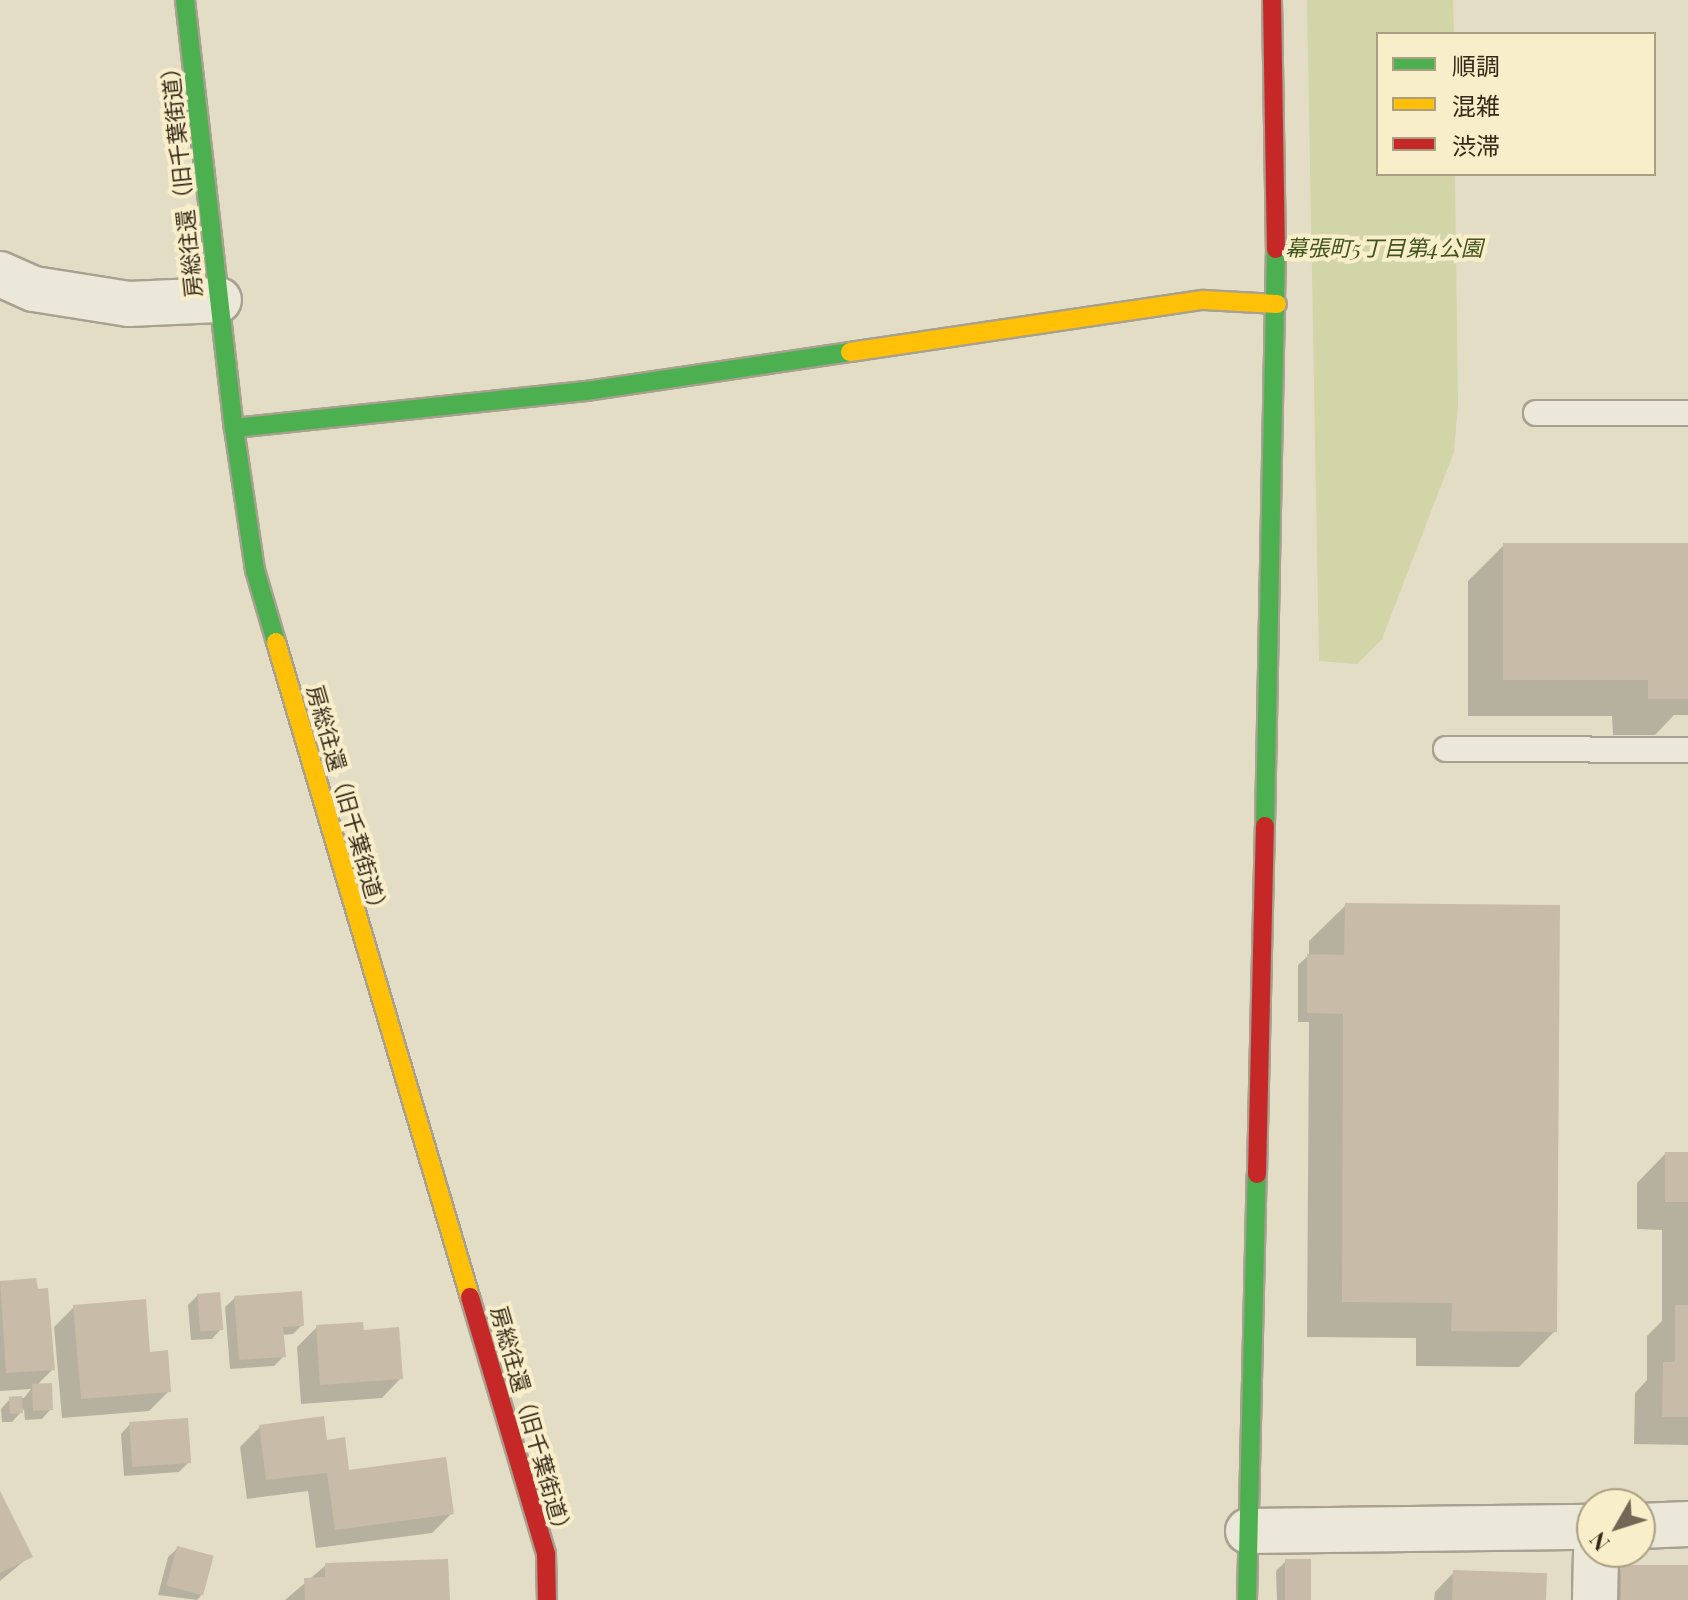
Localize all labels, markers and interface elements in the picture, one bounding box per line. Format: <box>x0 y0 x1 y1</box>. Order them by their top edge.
legend <box>1376 32 1656 176</box>
text: 順調 <box>1452 49 1500 81</box>
street label: 房総往還（旧千葉街道） <box>155 55 207 299</box>
text: 混雑 <box>1452 89 1500 121</box>
text: 渋滞 <box>1452 129 1500 161</box>
park label: 幕張町5丁目第4公園 <box>1285 235 1483 261</box>
street label: 房総往還（旧千葉街道） <box>302 682 394 922</box>
street label: 房総往還（旧千葉街道） <box>486 1303 578 1543</box>
north arrow <box>1576 1488 1656 1568</box>
text: N <box>1582 1526 1616 1557</box>

